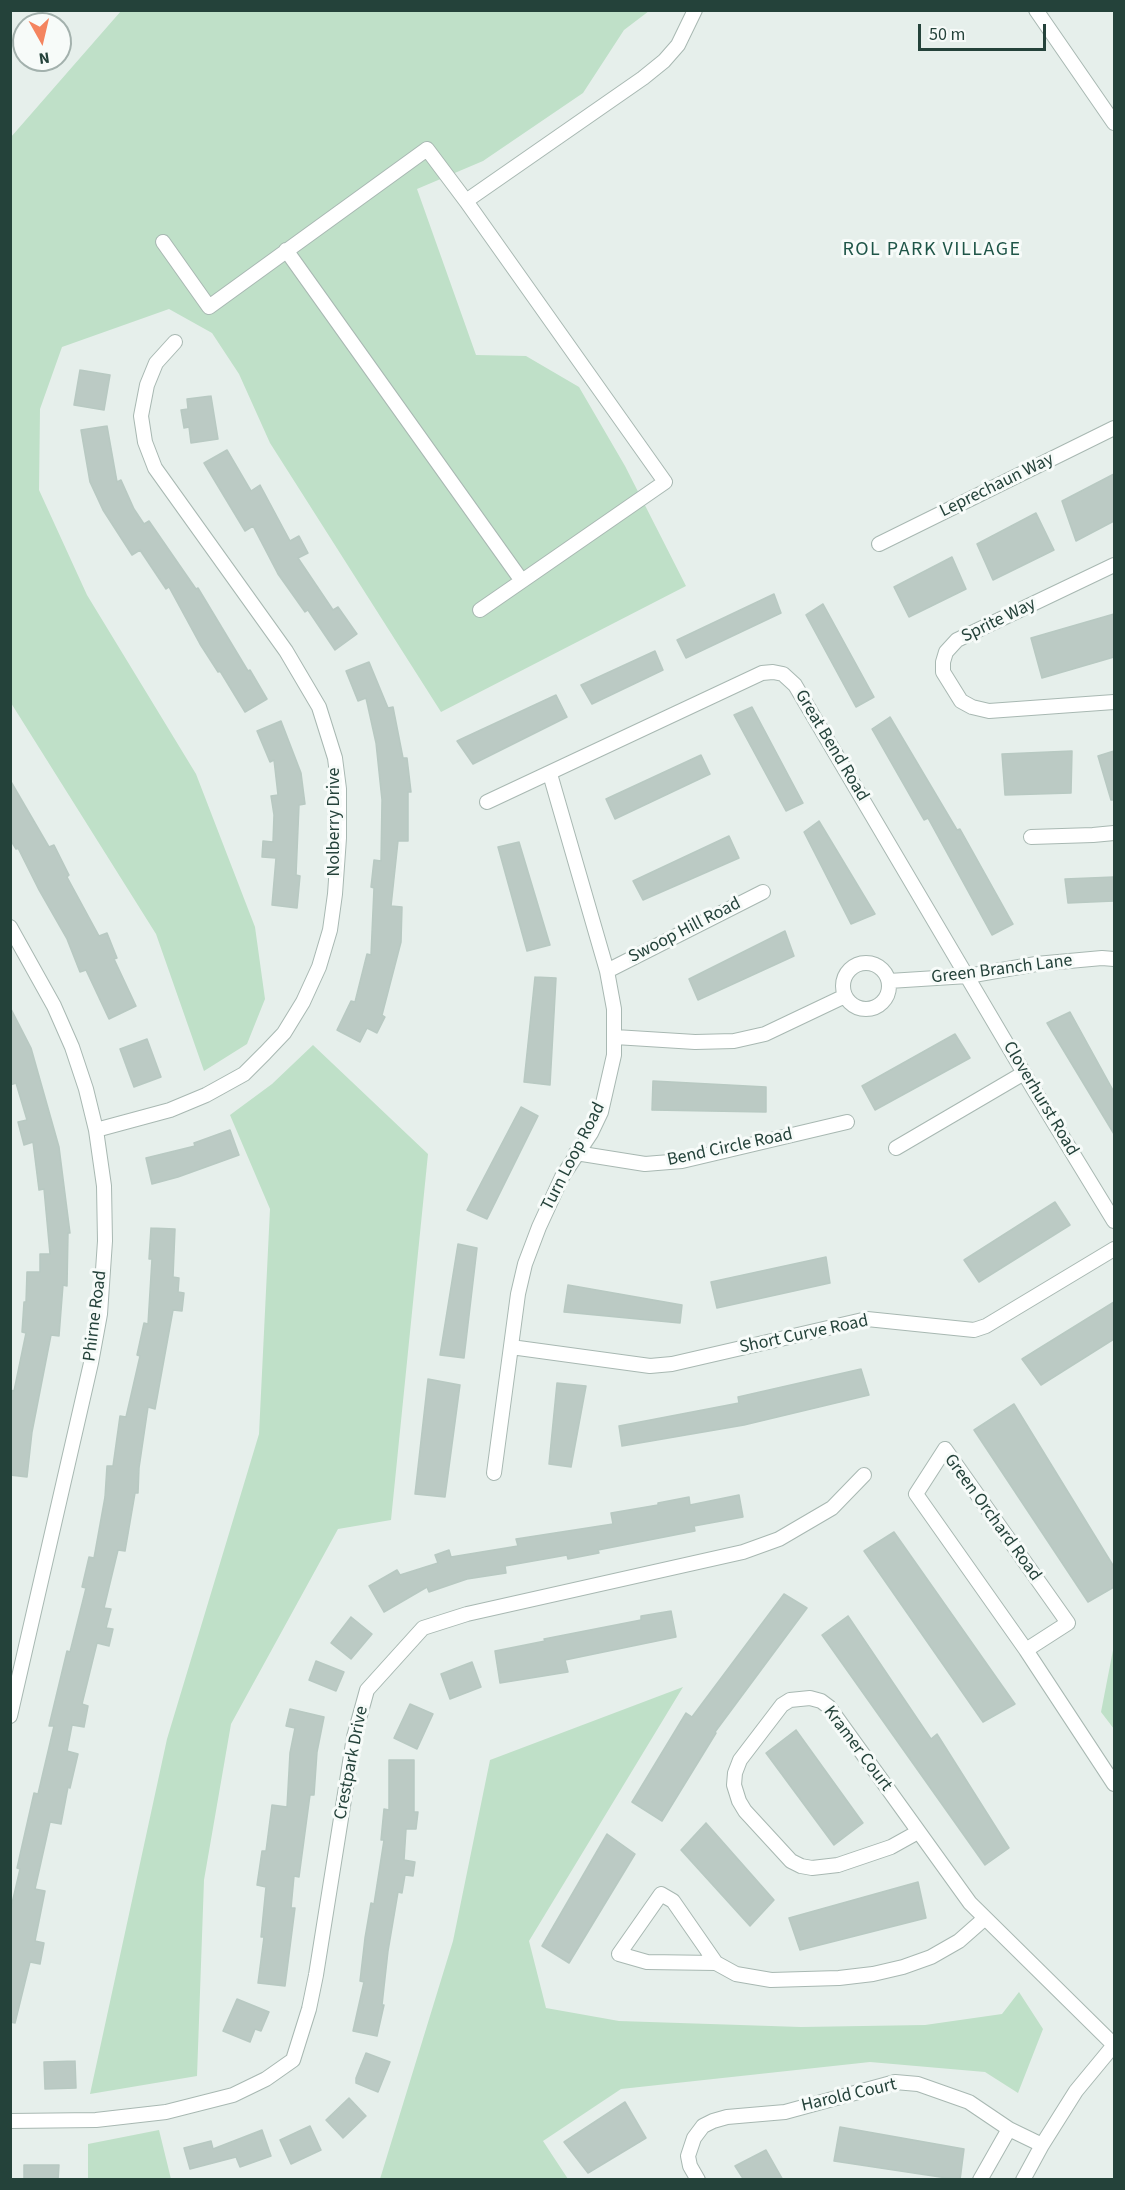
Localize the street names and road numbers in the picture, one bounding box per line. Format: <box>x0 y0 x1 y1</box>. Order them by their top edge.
street label: Leprechaun Way <box>937 449 1057 523</box>
street label: Sprite Way <box>958 594 1040 648</box>
street label: Great Bend Road <box>789 686 873 806</box>
street label: Nolberry Drive <box>324 768 346 876</box>
street label: Swoop Hill Road <box>625 893 745 969</box>
street label: Green Branch Lane <box>930 951 1074 989</box>
street label: Cloverhurst Road <box>997 1038 1083 1160</box>
street label: Turn Loop Road <box>537 1099 611 1215</box>
street label: Bend Circle Road <box>665 1124 795 1172</box>
street label: Phirne Road <box>80 1269 112 1363</box>
street label: Short Curve Road <box>738 1311 870 1359</box>
street label: Green Orchard Road <box>939 1450 1045 1586</box>
street label: Kramer Court <box>818 1702 896 1796</box>
street label: Crestpark Drive <box>330 1704 374 1822</box>
street label: Harold Court <box>799 2075 899 2117</box>

